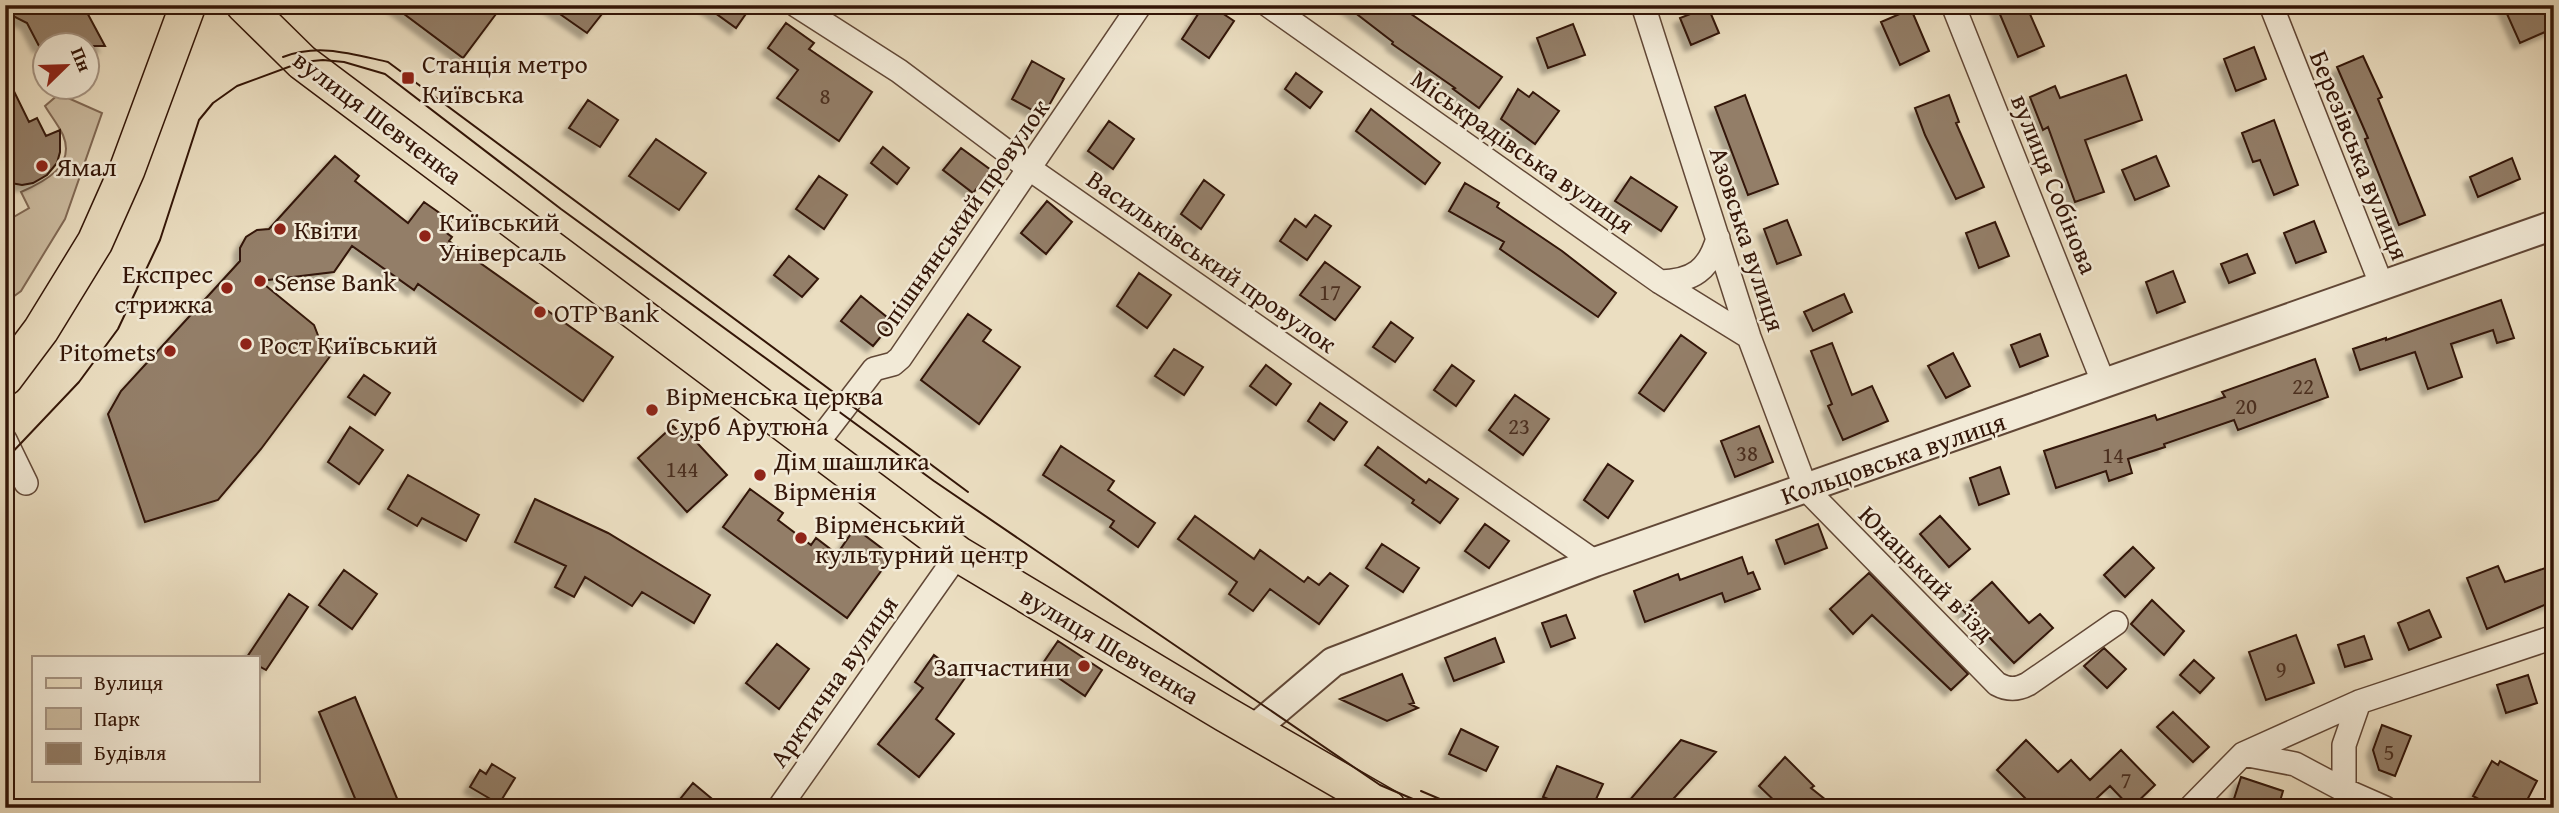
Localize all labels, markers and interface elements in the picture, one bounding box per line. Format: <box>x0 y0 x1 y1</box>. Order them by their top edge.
north arrow <box>32 32 102 102</box>
street label: вулиця Шевченка <box>285 40 471 194</box>
text: Пн <box>64 43 99 76</box>
place label: Станція метро Київська <box>422 44 588 113</box>
street label: Березівська вулиця <box>2300 44 2420 266</box>
street label: Міськрадівська вулиця <box>1403 59 1643 243</box>
marker: Станція метро Київська <box>400 70 416 86</box>
house number: 8 <box>819 79 831 112</box>
street label: вулиця Собінова <box>2001 88 2109 280</box>
street label: Опішнянський провулок <box>864 90 1059 345</box>
street label: Азовська вулиця <box>1700 142 1796 336</box>
place label: Ямал <box>55 147 117 186</box>
marker: Ямал <box>34 158 50 174</box>
street label: Васильківський провулок <box>1079 160 1345 362</box>
place label: Київський Універсаль <box>439 202 567 271</box>
place label: Квіти <box>294 210 358 249</box>
marker: Квіти <box>272 221 288 237</box>
marker: Київський Універсаль <box>417 228 433 244</box>
place label: Експрес стрижка <box>114 254 214 323</box>
place label: Sense Bank <box>274 262 397 301</box>
marker: Sense Bank <box>252 273 268 289</box>
house number: 17 <box>1319 275 1341 308</box>
marker: Експрес стрижка <box>219 280 235 296</box>
place label: OTP Bank <box>554 293 660 332</box>
marker: OTP Bank <box>532 304 548 320</box>
place label: Рост Київський <box>260 325 437 364</box>
place label: Pitomets <box>59 332 156 371</box>
marker: Рост Київський <box>238 336 254 352</box>
marker: Pitomets <box>162 343 178 359</box>
house number: 22 <box>2292 369 2314 402</box>
place label: Вірменська церква Сурб Арутюна <box>666 376 884 445</box>
house number: 20 <box>2235 389 2257 422</box>
street label: Кольцовська вулиця <box>1775 401 2011 515</box>
marker: Вірменська церква Сурб Арутюна <box>644 402 660 418</box>
house number: 23 <box>1508 409 1530 442</box>
house number: 38 <box>1736 436 1758 469</box>
house number: 14 <box>2102 438 2124 471</box>
place label: Дім шашлика Вірменія <box>773 441 930 510</box>
house number: 144 <box>665 452 699 485</box>
marker: Дім шашлика Вірменія <box>752 467 768 483</box>
street label: Юнацький в’їзд <box>1850 496 2004 650</box>
place label: Вірменський культурний центр <box>815 504 1029 573</box>
marker: Вірменський культурний центр <box>793 530 809 546</box>
street label: вулиця Шевченка <box>1013 576 1208 714</box>
street label: Арктична вулиця <box>759 587 907 775</box>
place label: Запчастини <box>933 647 1070 686</box>
house number: 9 <box>2275 652 2287 685</box>
legend <box>32 656 259 782</box>
marker: Запчастини <box>1076 658 1092 674</box>
text: Вулиця <box>94 667 164 698</box>
text: Парк <box>94 703 140 734</box>
house number: 5 <box>2383 735 2395 768</box>
text: Будівля <box>94 737 167 768</box>
house number: 7 <box>2120 763 2132 796</box>

